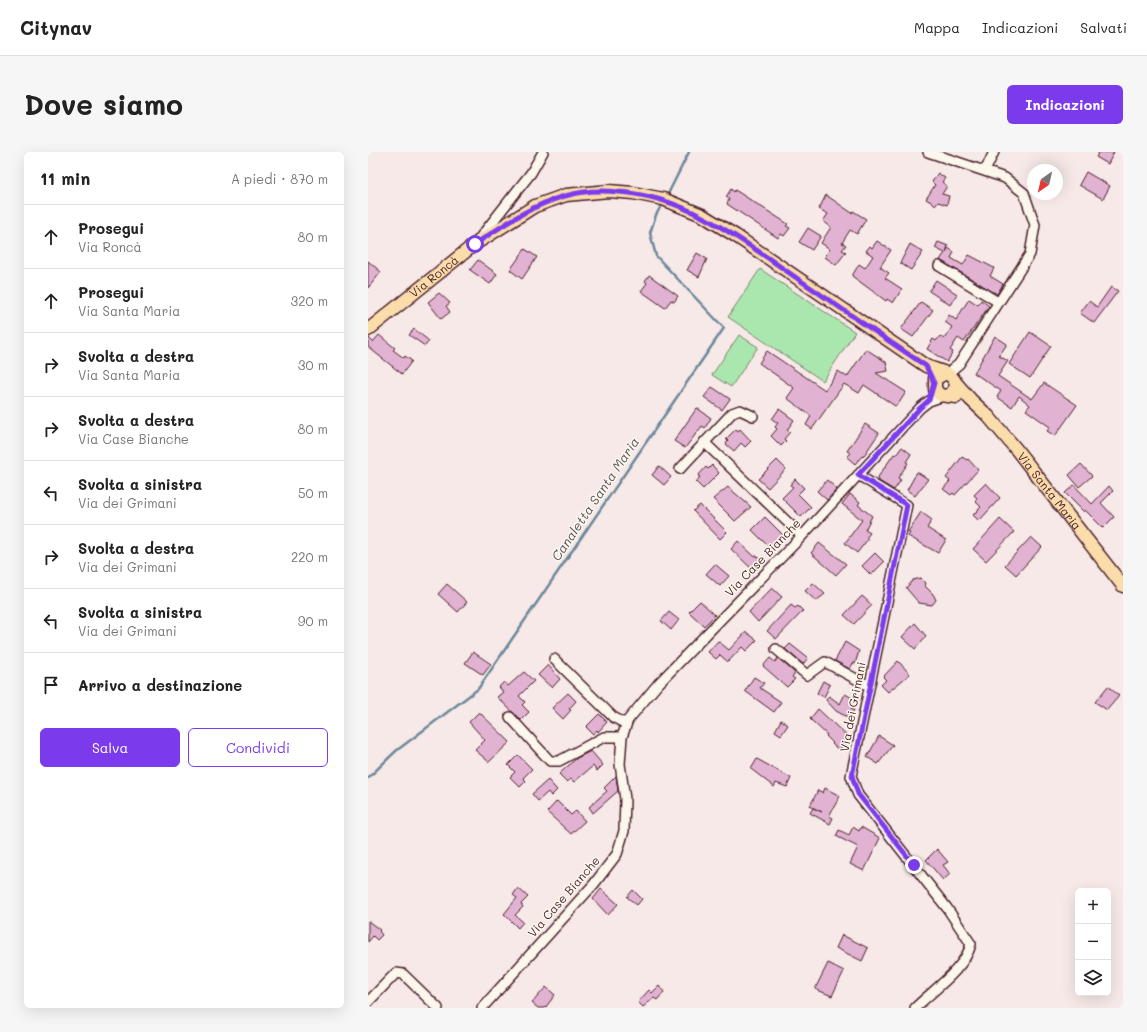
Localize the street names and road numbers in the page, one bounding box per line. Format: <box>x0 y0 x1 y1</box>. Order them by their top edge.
street label: Via Roncà <box>406 251 462 301</box>
street label: Via Santa Maria <box>1014 449 1085 533</box>
street label: Via Case Bianche <box>721 515 804 600</box>
street label: Via dei Grimani <box>835 661 869 753</box>
street label: Via Case Bianche <box>524 852 603 940</box>

